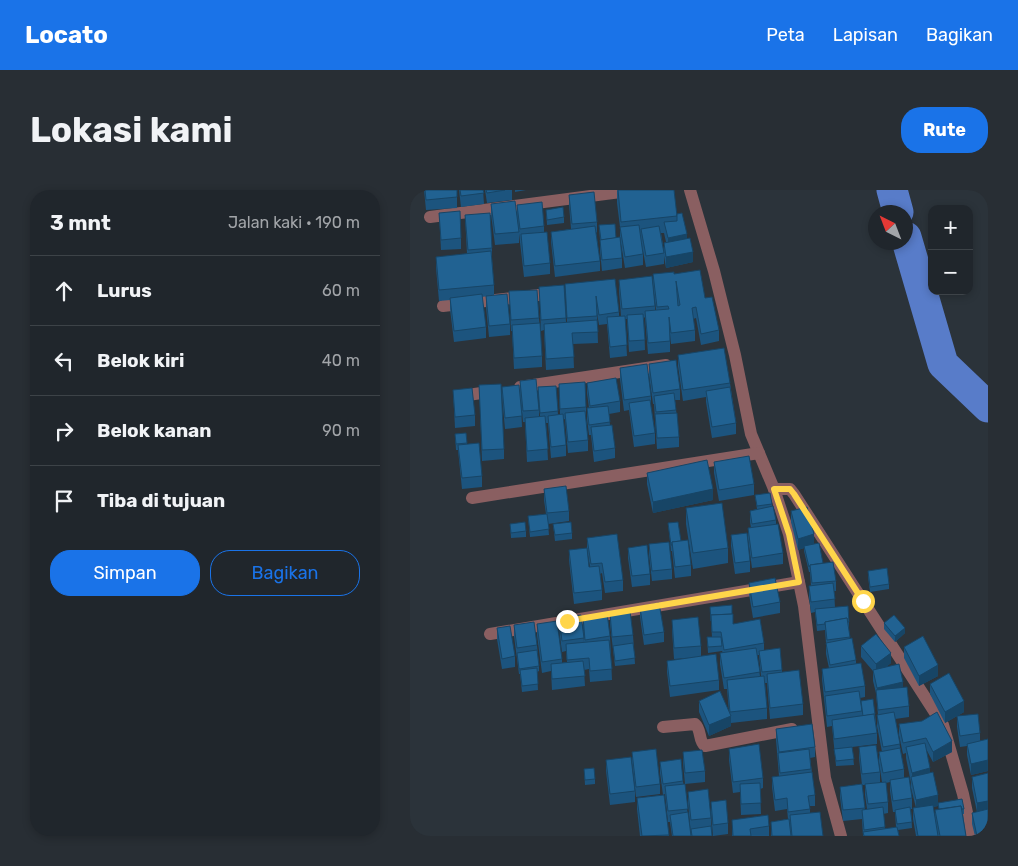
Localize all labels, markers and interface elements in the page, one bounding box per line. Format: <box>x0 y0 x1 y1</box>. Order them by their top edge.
text: Locato <box>25 21 108 49</box>
text: Peta <box>766 24 805 46</box>
text: Lapisan <box>833 24 898 46</box>
text: Bagikan <box>926 24 993 46</box>
button: Rute <box>901 107 988 153</box>
text: Lokasi kami <box>30 109 233 151</box>
north arrow <box>868 205 913 250</box>
map controls <box>928 205 973 295</box>
button: + <box>928 205 973 250</box>
text: 3 mnt <box>50 210 111 235</box>
text: Jalan kaki · 190 m <box>228 213 360 232</box>
button: − <box>928 250 973 295</box>
icon: ahead <box>50 277 78 305</box>
text: Lurus <box>97 279 152 302</box>
text: 60 m <box>322 281 360 300</box>
icon: left <box>50 347 78 375</box>
text: Belok kiri <box>97 349 184 372</box>
text: 40 m <box>322 351 360 370</box>
icon: right <box>50 417 78 445</box>
text: Belok kanan <box>97 419 212 442</box>
text: 90 m <box>322 421 360 440</box>
icon: arrive <box>50 487 78 515</box>
text: Tiba di tujuan <box>97 489 225 512</box>
button: Simpan <box>50 550 200 596</box>
button: Bagikan <box>210 550 360 596</box>
route start <box>852 590 875 613</box>
route end <box>556 610 579 633</box>

